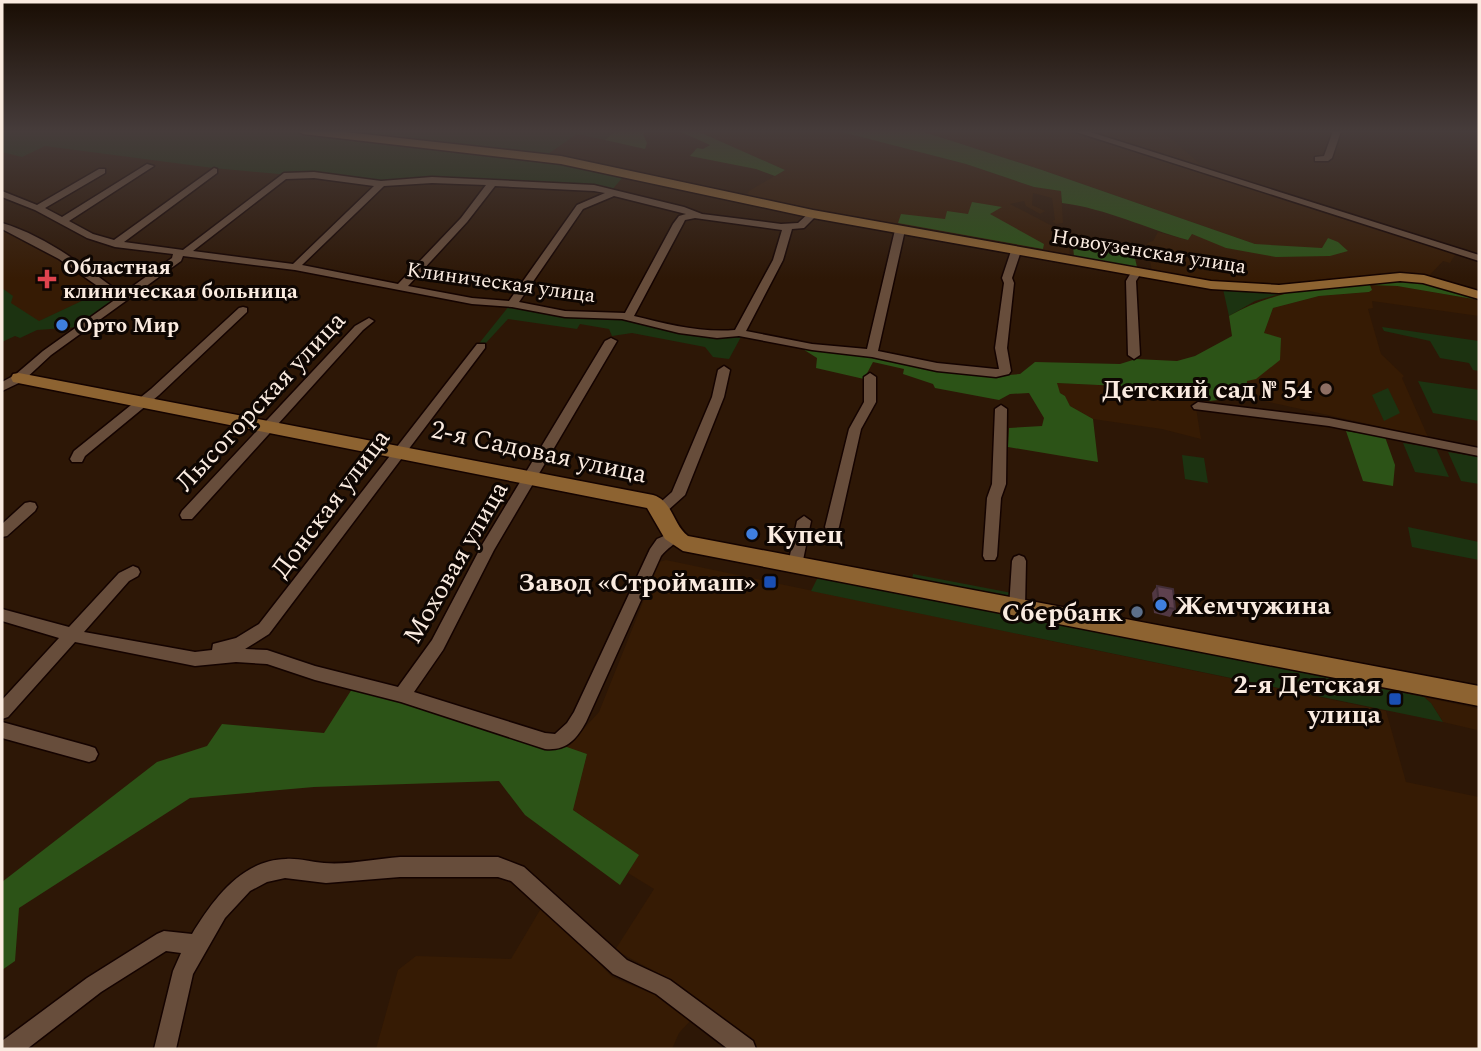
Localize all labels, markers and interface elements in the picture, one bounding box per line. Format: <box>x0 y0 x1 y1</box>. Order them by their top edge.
street label: Новоузенская улица <box>1049 221 1249 283</box>
place label: Областная клиническая больница <box>63 252 298 308</box>
street label: Клиническая улица <box>404 254 598 312</box>
marker: Областная клиническая больница <box>37 269 57 289</box>
street label: Лысогорская улица <box>166 302 356 501</box>
place label: Орто Мир <box>76 310 179 342</box>
marker: Орто Мир <box>54 317 70 333</box>
place label: Детский сад № 54 <box>1102 370 1312 410</box>
marker: Детский сад № 54 <box>1318 381 1334 397</box>
street label: 2-я Садовая улица <box>427 410 651 494</box>
street label: Донская улица <box>261 420 401 587</box>
street label: Моховая улица <box>393 473 519 651</box>
place label: Купец <box>766 515 843 555</box>
marker: Купец <box>744 526 760 542</box>
place label: Завод «Строймаш» <box>518 563 756 603</box>
marker: Завод «Строймаш» <box>762 574 778 590</box>
place label: Жемчужина <box>1175 586 1332 626</box>
place label: Сбербанк <box>1002 593 1123 633</box>
marker: Жемчужина <box>1153 597 1169 613</box>
marker: Сбербанк <box>1129 604 1145 620</box>
place label: 2-я Детская улица <box>1233 665 1382 735</box>
marker: 2-я Детская улица <box>1387 691 1403 707</box>

